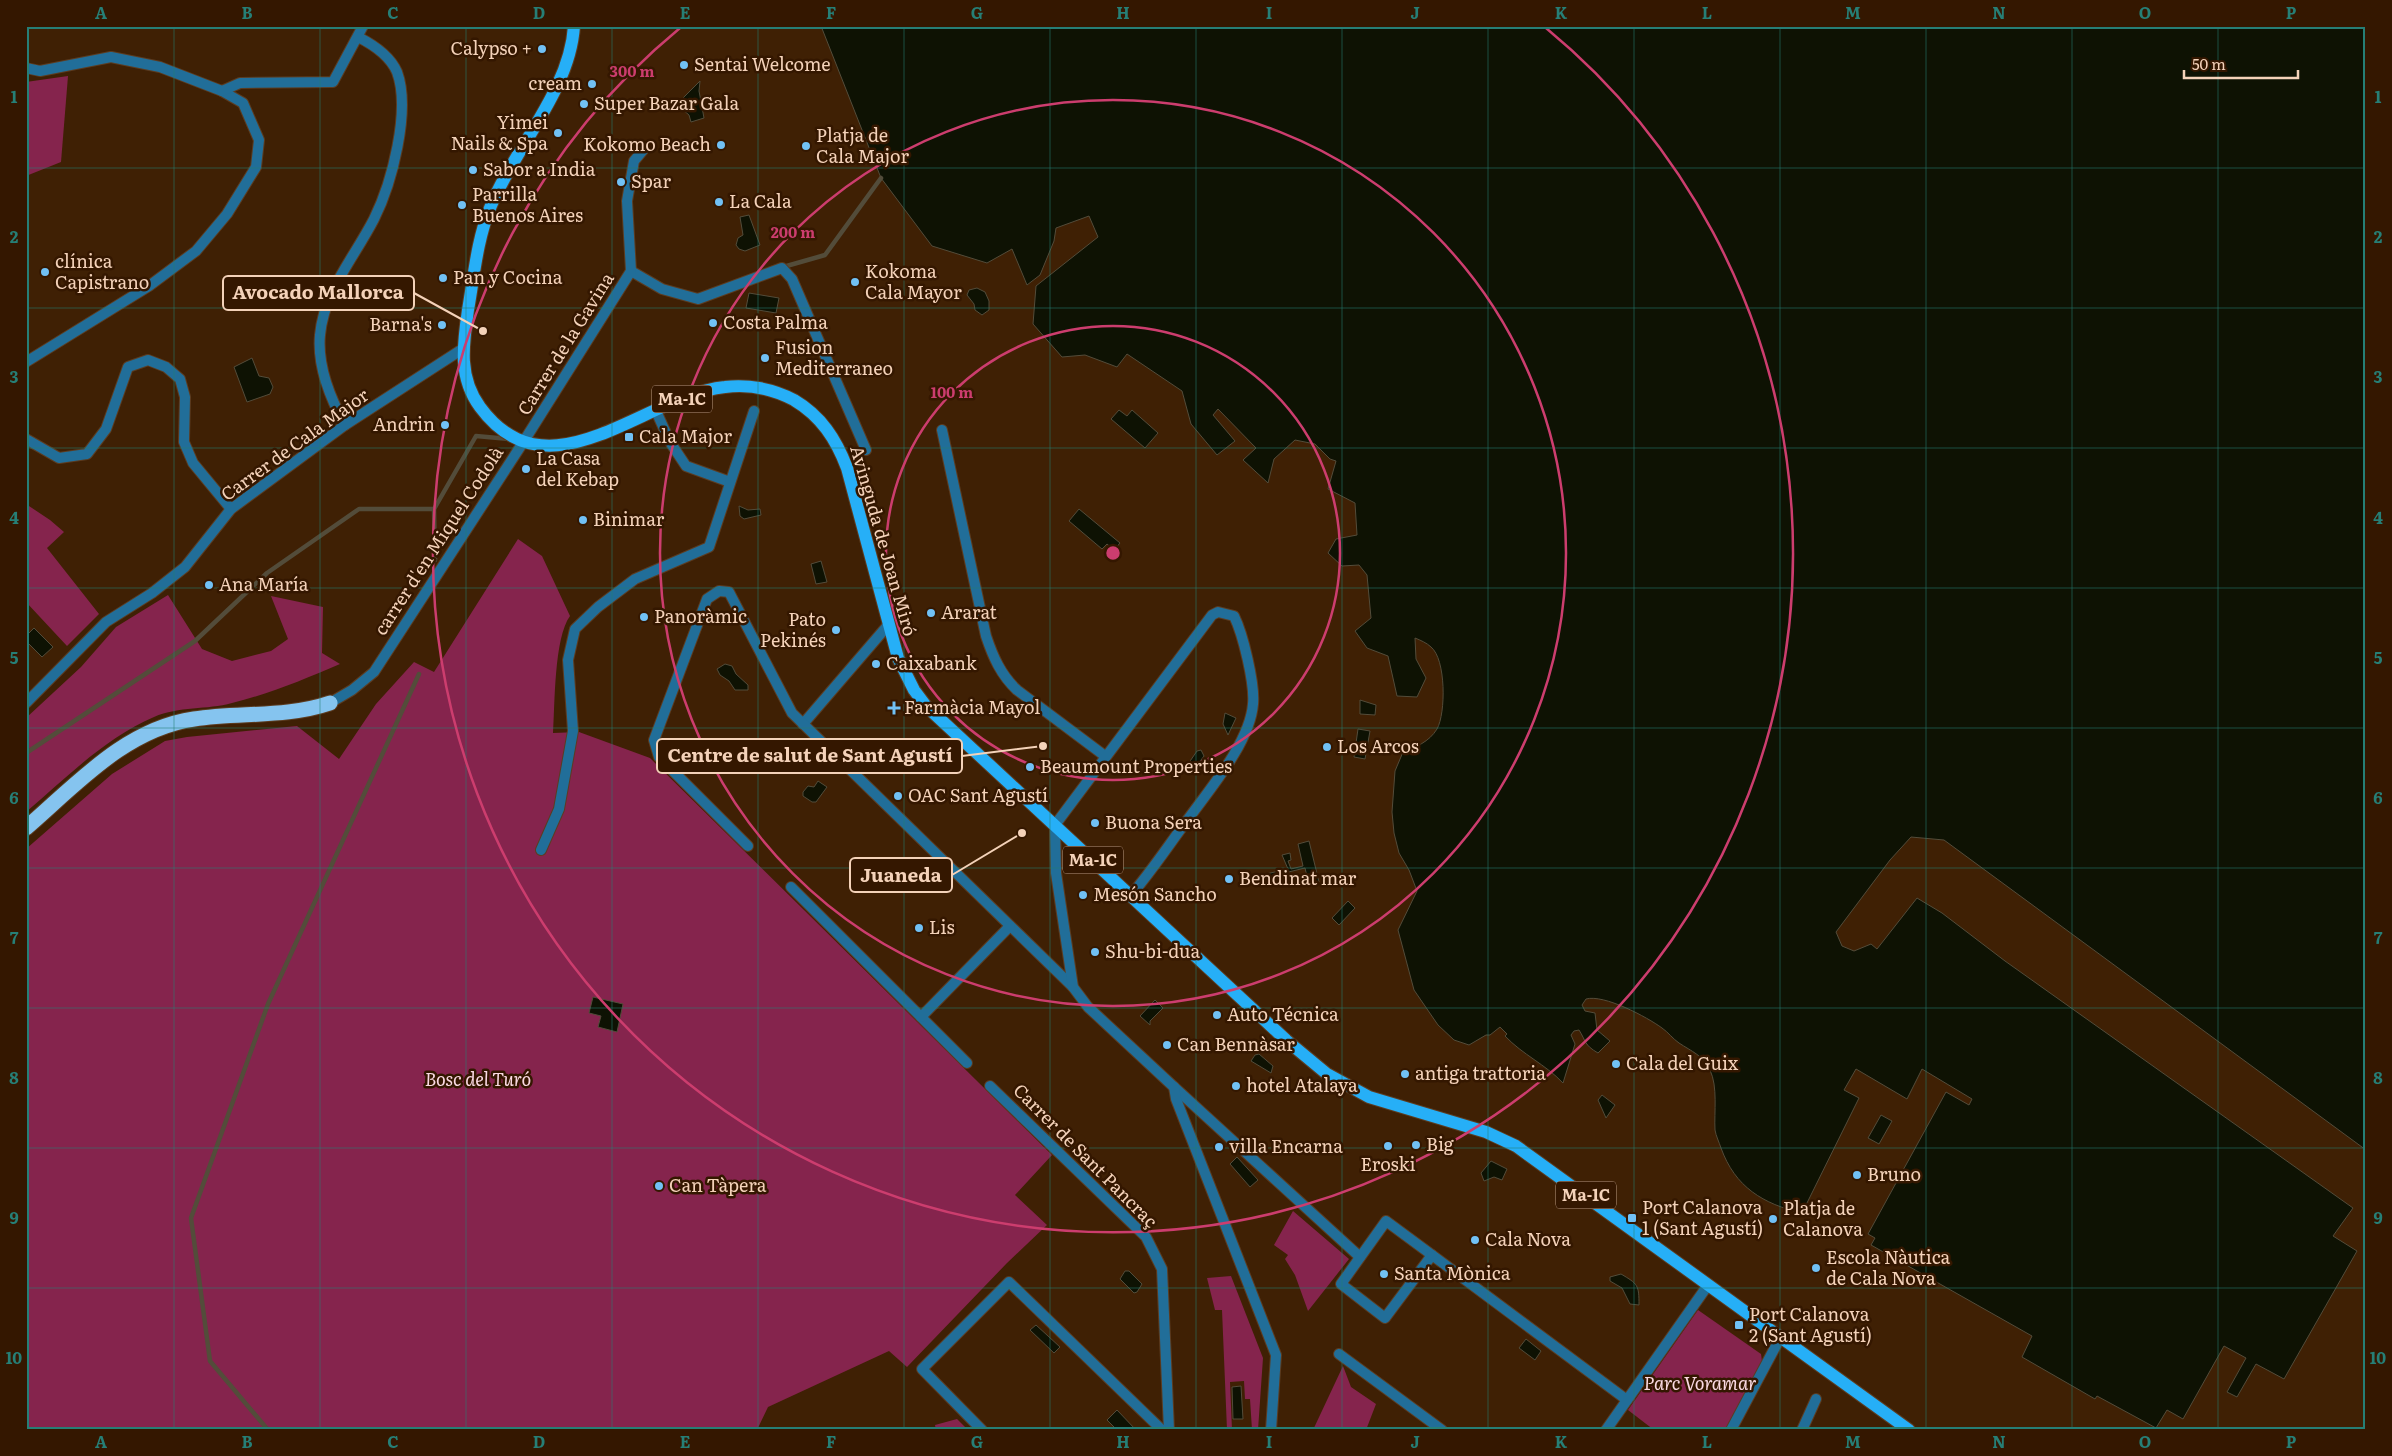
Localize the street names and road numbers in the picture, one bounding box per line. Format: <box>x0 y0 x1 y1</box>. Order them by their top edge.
street label: Carrer de la Gavina <box>510 266 620 420</box>
street label: Carrer de Cala Major <box>215 381 374 507</box>
road number: Ma-1C <box>652 386 712 412</box>
street label: carrer d'en Miquel Codolà <box>366 440 509 640</box>
street label: Avinguda de Joan Miró <box>844 442 925 639</box>
road number: Ma-1C <box>1063 846 1123 874</box>
street label: Carrer de Sant Pancraç <box>1008 1077 1164 1233</box>
road number: Ma-1C <box>1556 1182 1616 1208</box>

